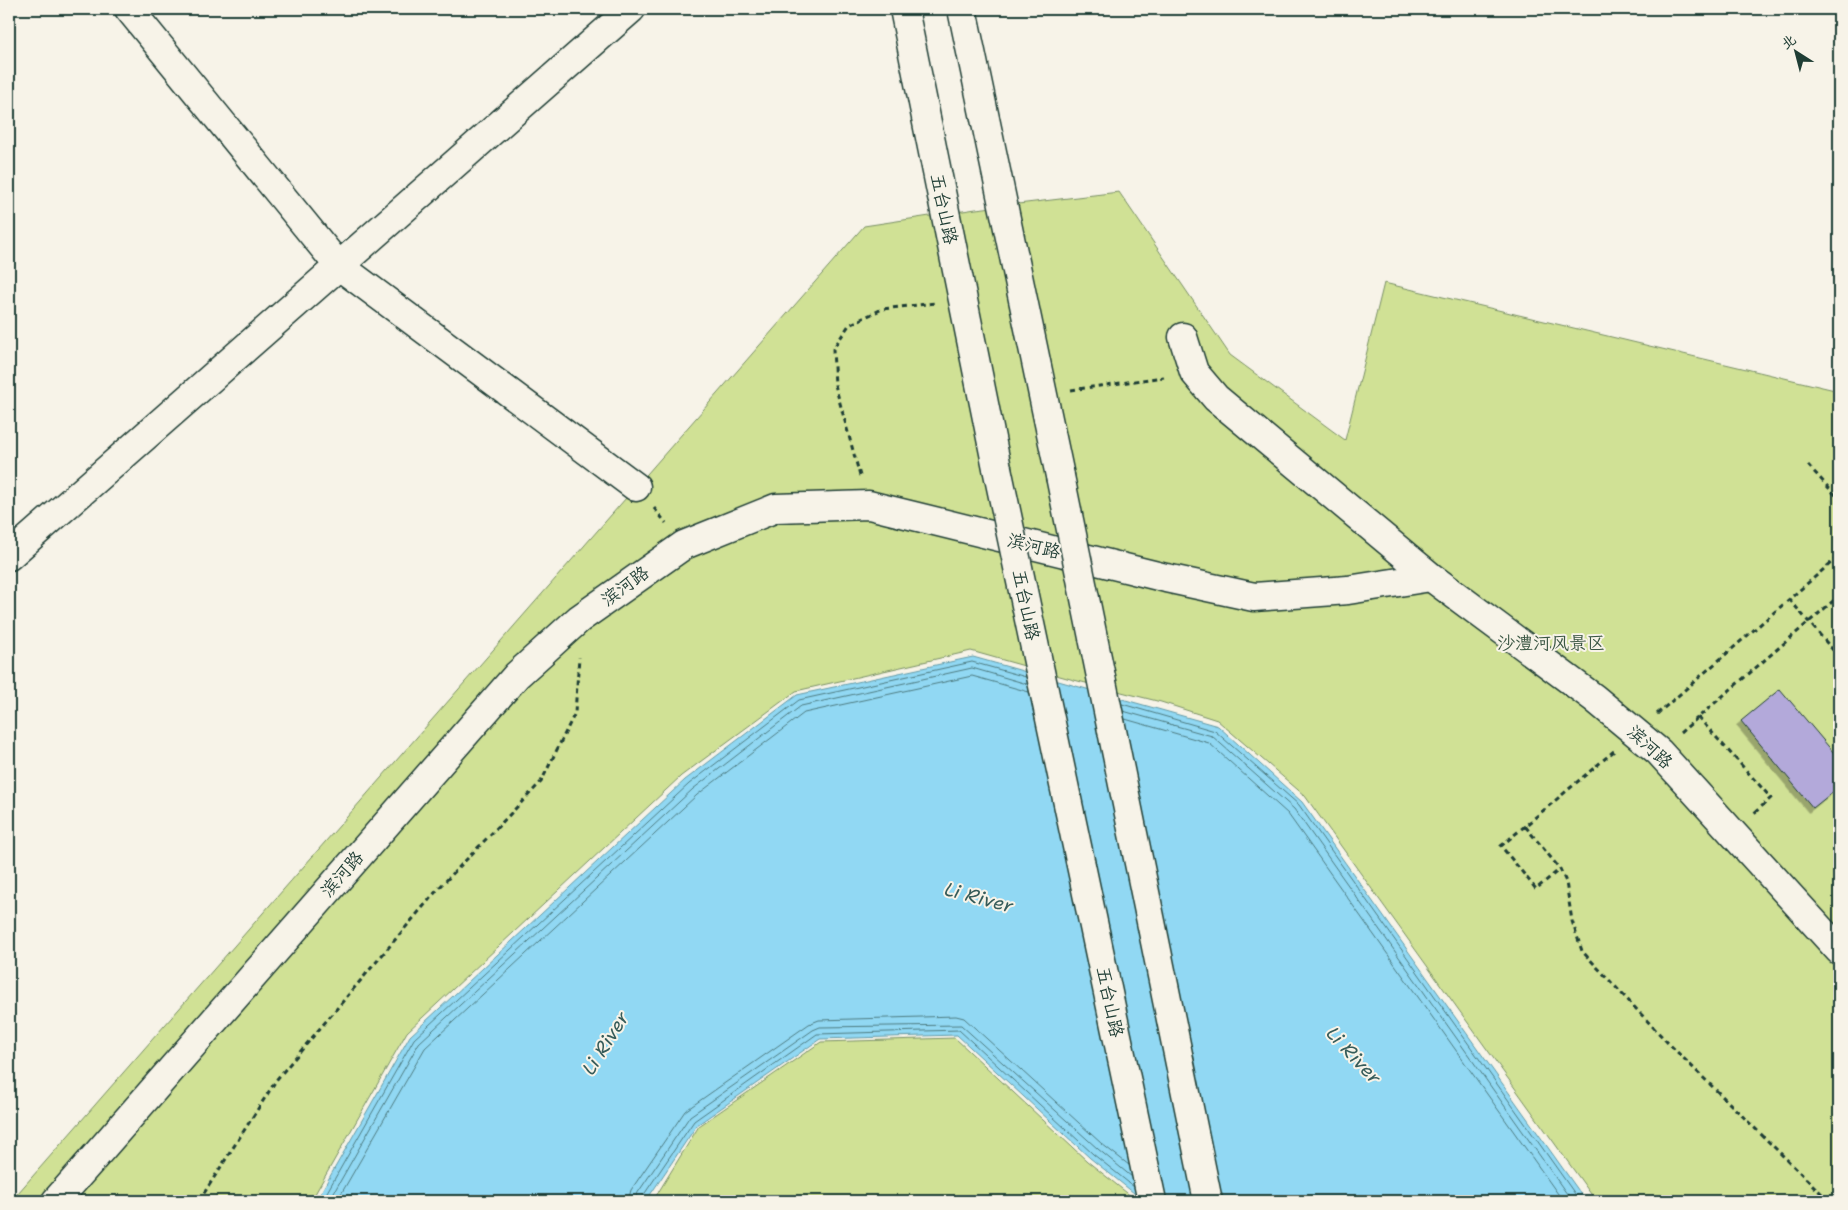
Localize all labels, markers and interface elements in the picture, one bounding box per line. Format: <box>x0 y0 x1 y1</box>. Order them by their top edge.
north arrow <box>1770 28 1820 78</box>
text: 北 <box>1777 30 1799 53</box>
street label: 五台山路 <box>925 171 963 247</box>
street label: 滨河路 <box>1005 528 1063 564</box>
street label: 滨河路 <box>596 560 654 612</box>
street label: 五台山路 <box>1007 567 1045 643</box>
park label: 沙澧河风景区 <box>1497 631 1605 655</box>
street label: 滨河路 <box>1622 720 1678 774</box>
street label: 滨河路 <box>315 846 369 902</box>
water label: Li River <box>942 876 1017 919</box>
street label: 五台山路 <box>1091 964 1129 1040</box>
water label: Li River <box>576 1006 635 1080</box>
water label: Li River <box>1321 1021 1387 1090</box>

